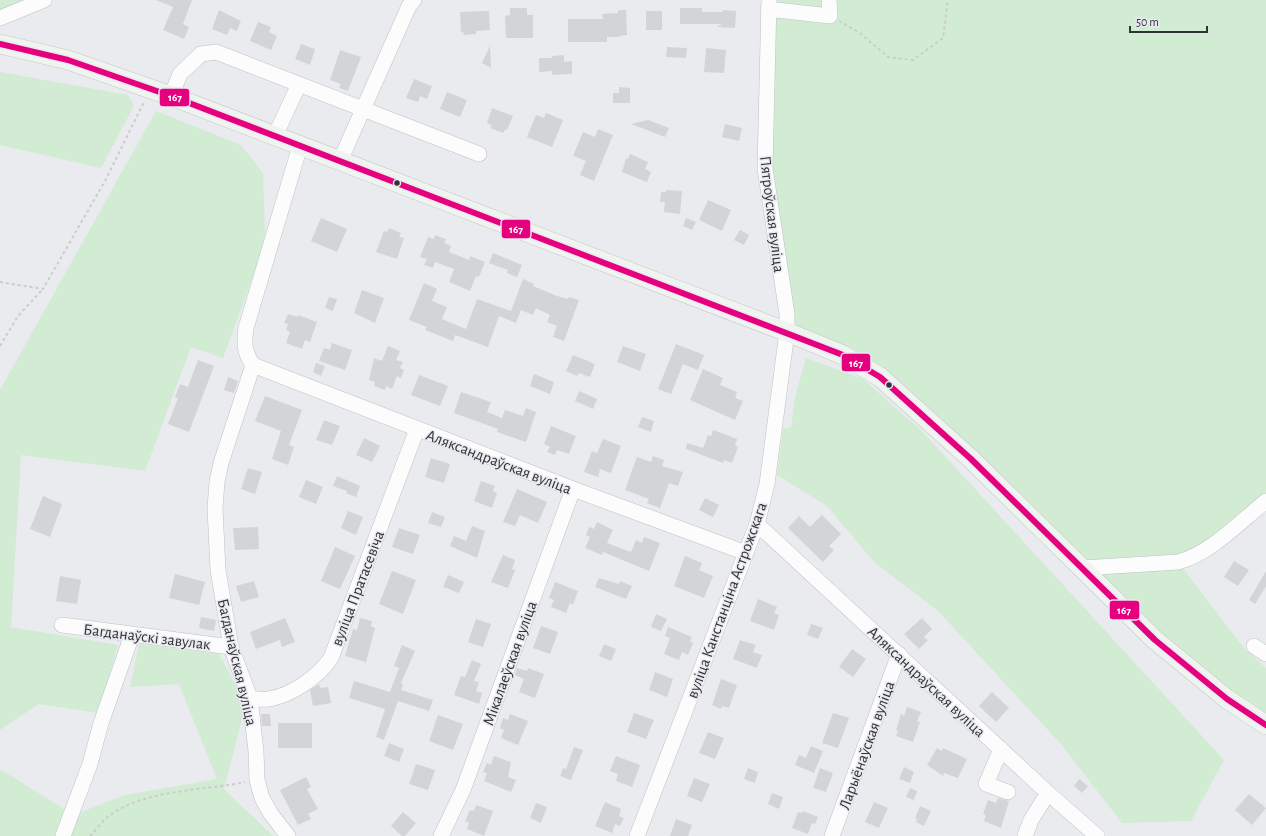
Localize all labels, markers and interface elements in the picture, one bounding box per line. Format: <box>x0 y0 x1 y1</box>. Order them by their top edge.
scale bar <box>1130 8 1207 34</box>
text: 50 m <box>1136 16 1159 28</box>
line badge: 167 <box>159 88 190 107</box>
text: 167 <box>168 92 182 103</box>
street label: Пятроўская вуліца <box>756 155 787 273</box>
unlabelled marker <box>392 178 402 188</box>
line badge: 167 <box>501 219 531 239</box>
text: 167 <box>509 224 523 235</box>
line badge: 167 <box>841 353 871 372</box>
text: 167 <box>849 358 863 369</box>
unlabelled marker <box>884 380 894 390</box>
street label: Аляксандраўская вуліца <box>423 427 574 498</box>
street label: вуліца Канстанціна Астрожскага <box>684 500 771 701</box>
street label: вуліца Пратасевіча <box>329 528 388 649</box>
street label: Багданаўская вуліца <box>214 597 259 728</box>
street label: Мікалаеўская вуліца <box>480 599 541 728</box>
line badge: 167 <box>1109 600 1140 620</box>
text: 167 <box>1117 605 1131 616</box>
street label: Багданаўскі завулак <box>82 621 212 654</box>
street label: Аляксандраўская вуліца <box>864 623 988 741</box>
street label: Ларыёнаўская вуліца <box>836 679 899 812</box>

